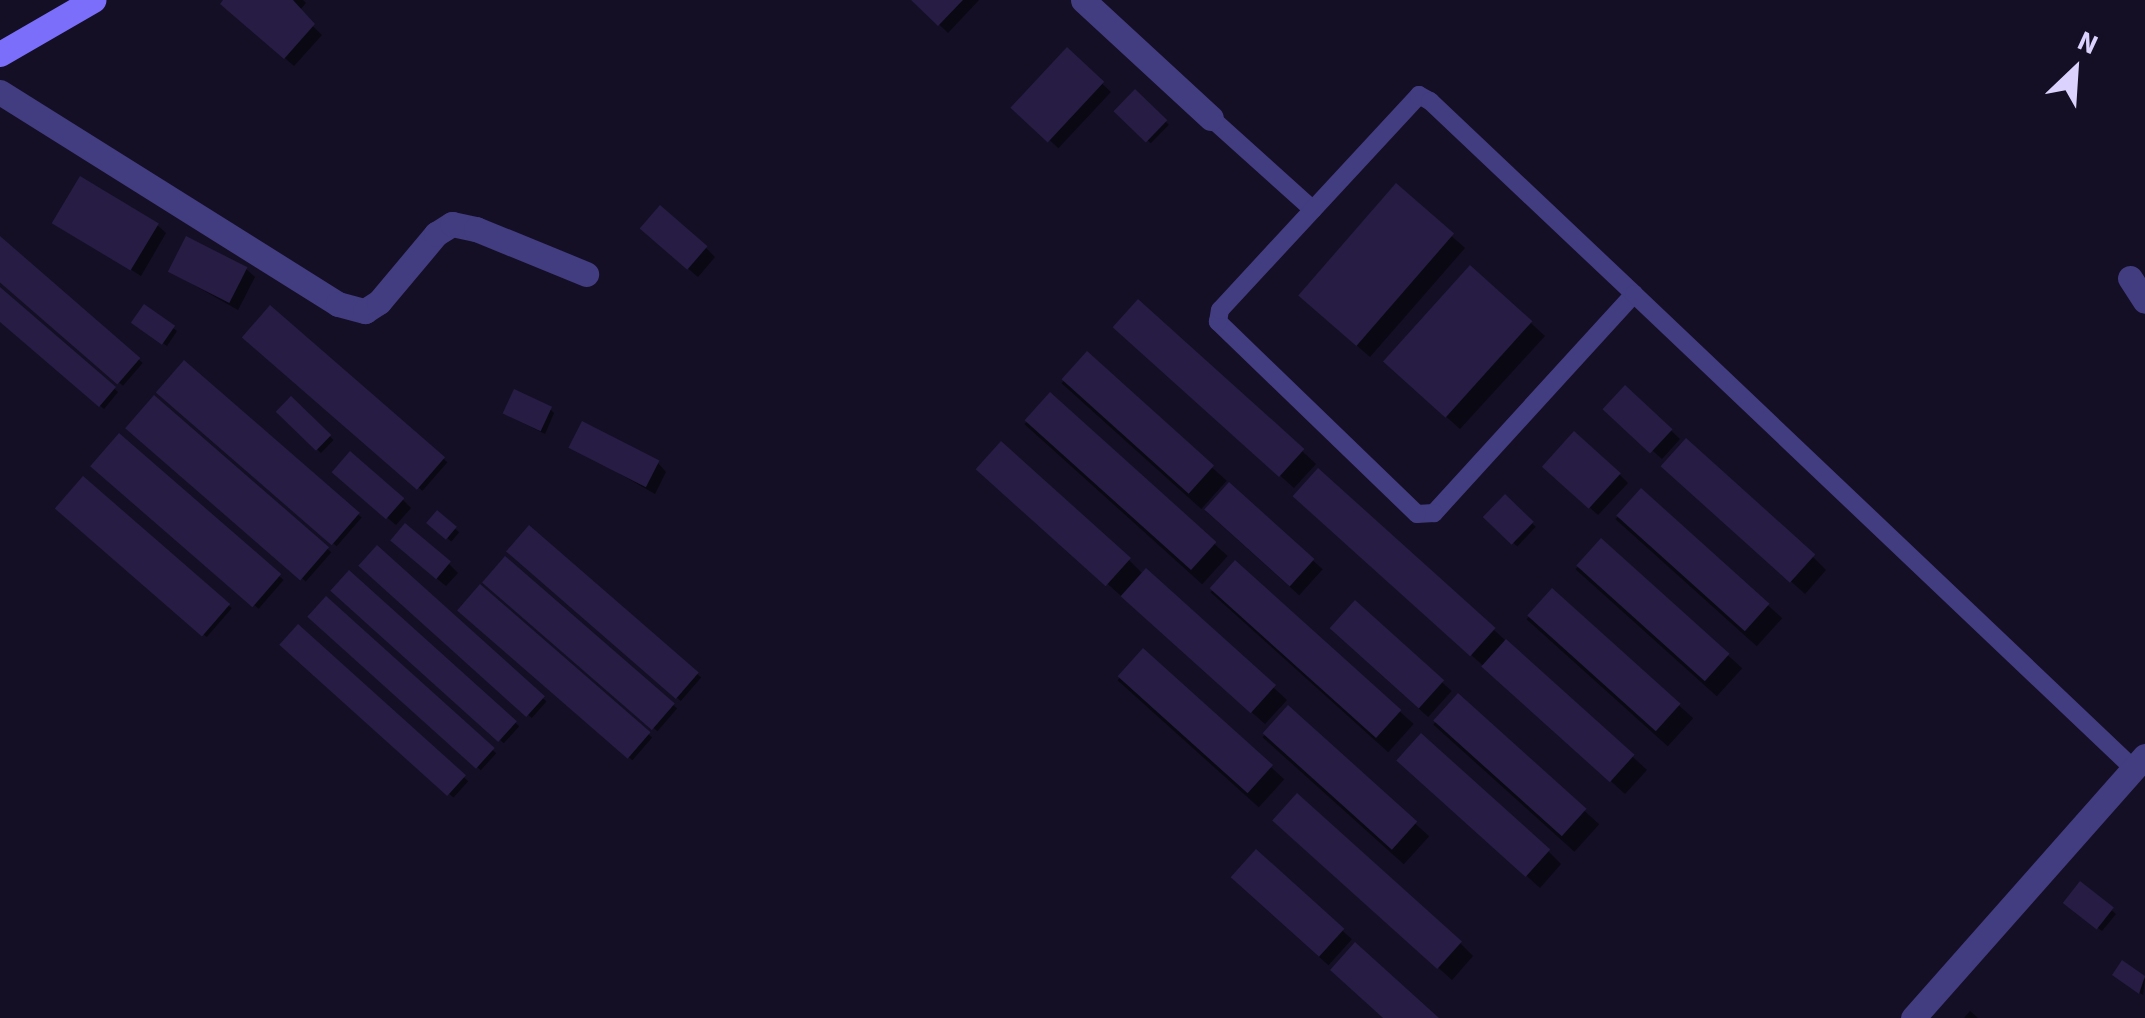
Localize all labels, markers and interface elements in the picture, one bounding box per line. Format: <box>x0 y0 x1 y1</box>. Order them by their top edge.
north arrow <box>2025 20 2125 120</box>
text: N <box>2071 21 2105 65</box>

